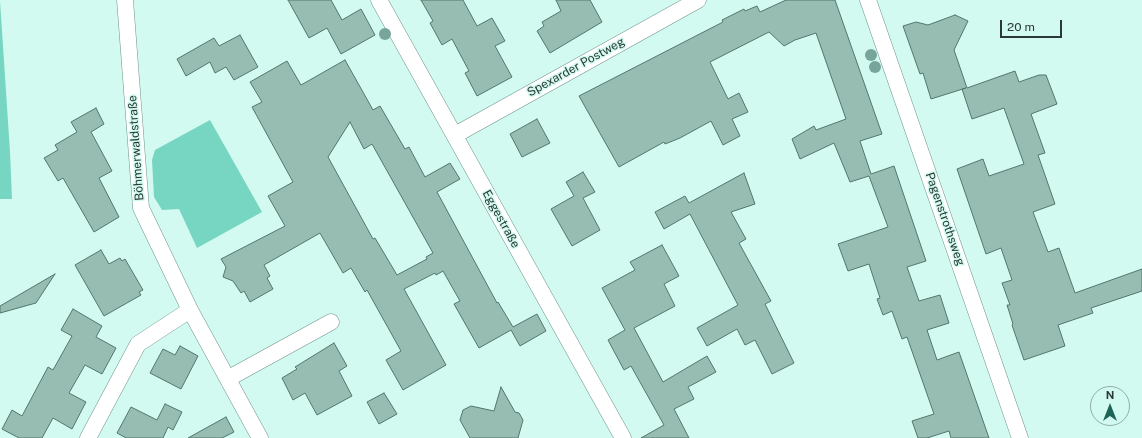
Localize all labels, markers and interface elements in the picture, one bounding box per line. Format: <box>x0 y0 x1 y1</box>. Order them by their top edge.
scale bar <box>1002 12 1064 38</box>
text: 20 m <box>1007 20 1035 34</box>
street label: Spexarder Postweg <box>525 34 627 100</box>
street label: Böhmerwaldstraße <box>125 95 147 201</box>
street label: Pagenstrothsweg <box>922 170 968 268</box>
street label: Eggestraße <box>479 187 523 251</box>
north arrow <box>1090 386 1130 426</box>
text: N <box>1106 389 1114 401</box>

